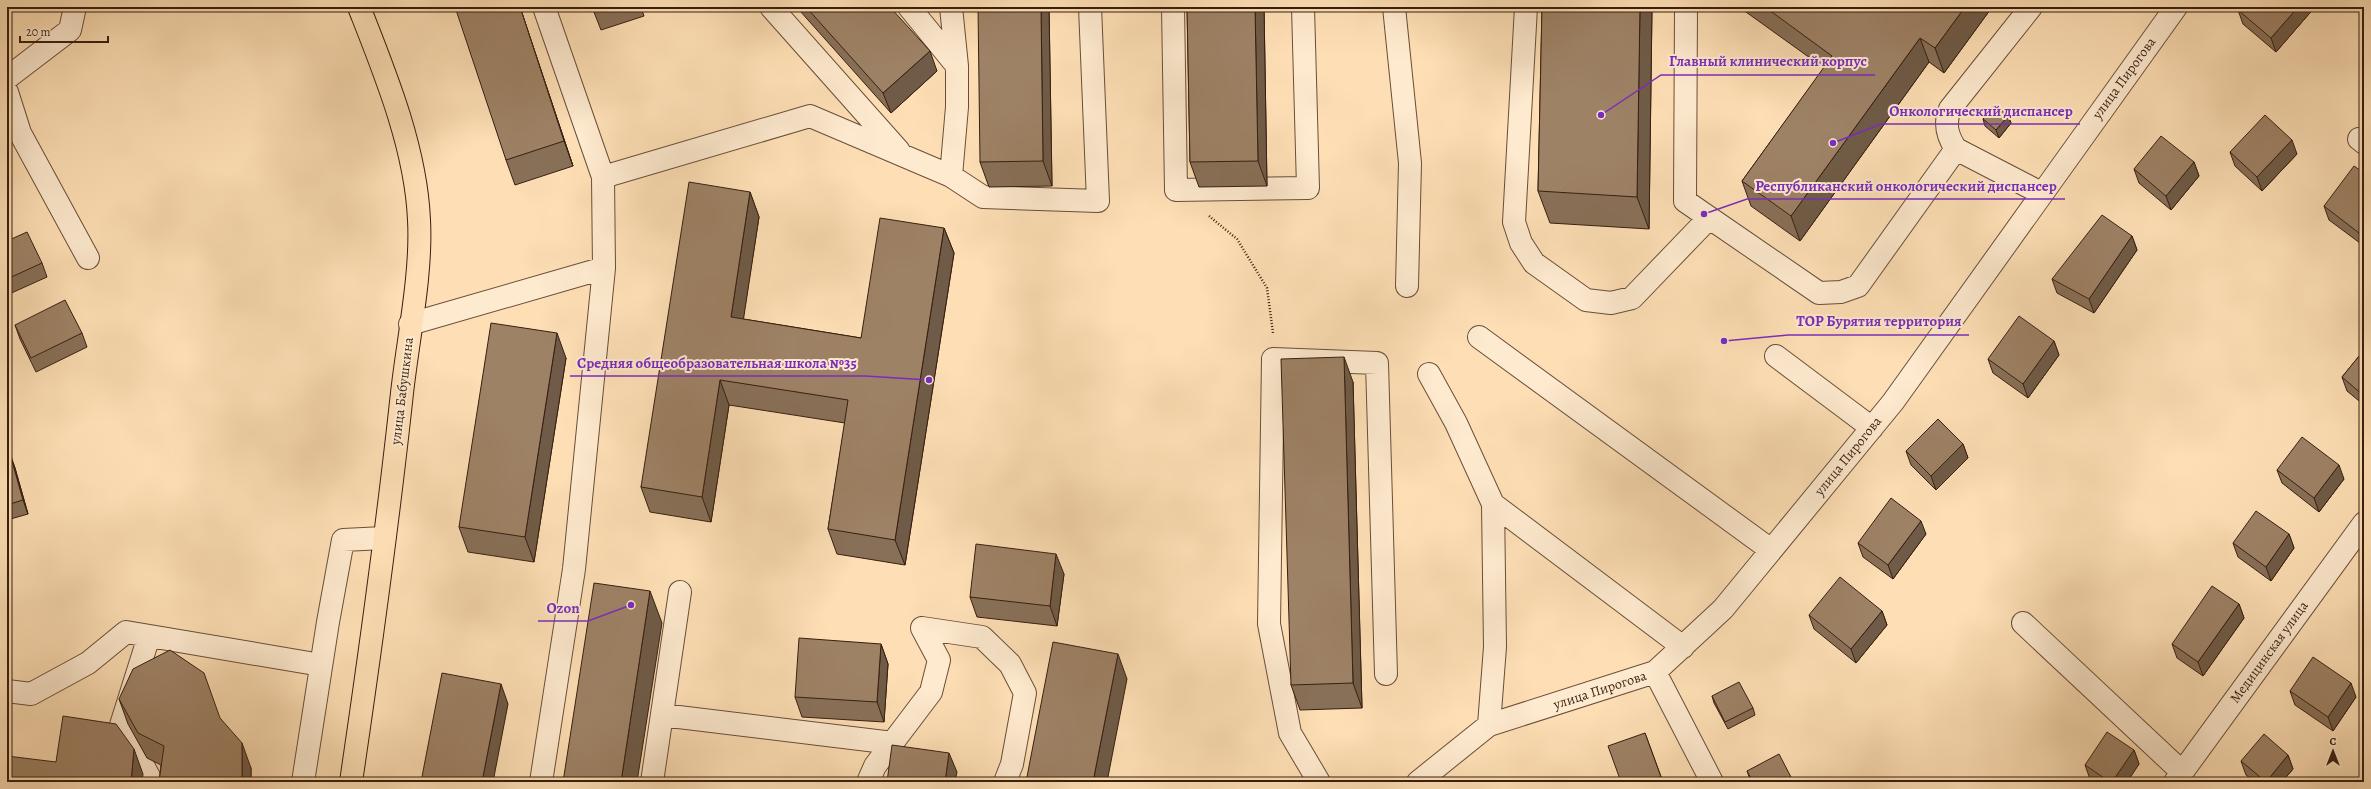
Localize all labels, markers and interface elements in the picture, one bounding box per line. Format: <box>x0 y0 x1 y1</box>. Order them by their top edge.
scale bar <box>20 18 108 44</box>
text: 20 m <box>26 24 50 40</box>
street label: улица Пирогова <box>2087 33 2161 124</box>
callout: Главный клинический корпус <box>1661 48 1875 75</box>
text: Главный клинический корпус <box>1669 51 1867 71</box>
callout: Онкологический диспансер <box>1881 97 2080 124</box>
text: Онкологический диспансер <box>1889 101 2073 121</box>
callout: Республиканский онкологический диспансер <box>1747 172 2065 199</box>
text: Республиканский онкологический диспансер <box>1755 176 2057 196</box>
callout: ТОР Бурятия территория <box>1788 308 1969 335</box>
text: ТОР Бурятия территория <box>1796 311 1962 331</box>
street label: улица Бабушкина <box>386 336 418 447</box>
callout: Средняя общеобразовательная школа №35 <box>570 349 865 376</box>
text: Средняя общеобразовательная школа №35 <box>577 353 857 373</box>
street label: улица Пирогова <box>1809 412 1886 500</box>
callout: Ozon <box>538 594 588 621</box>
street label: Медицинская улица <box>2225 597 2313 707</box>
text: Ozon <box>546 598 580 618</box>
street label: улица Пирогова <box>1550 666 1650 714</box>
north arrow <box>2313 731 2353 771</box>
text: С <box>2330 734 2337 749</box>

